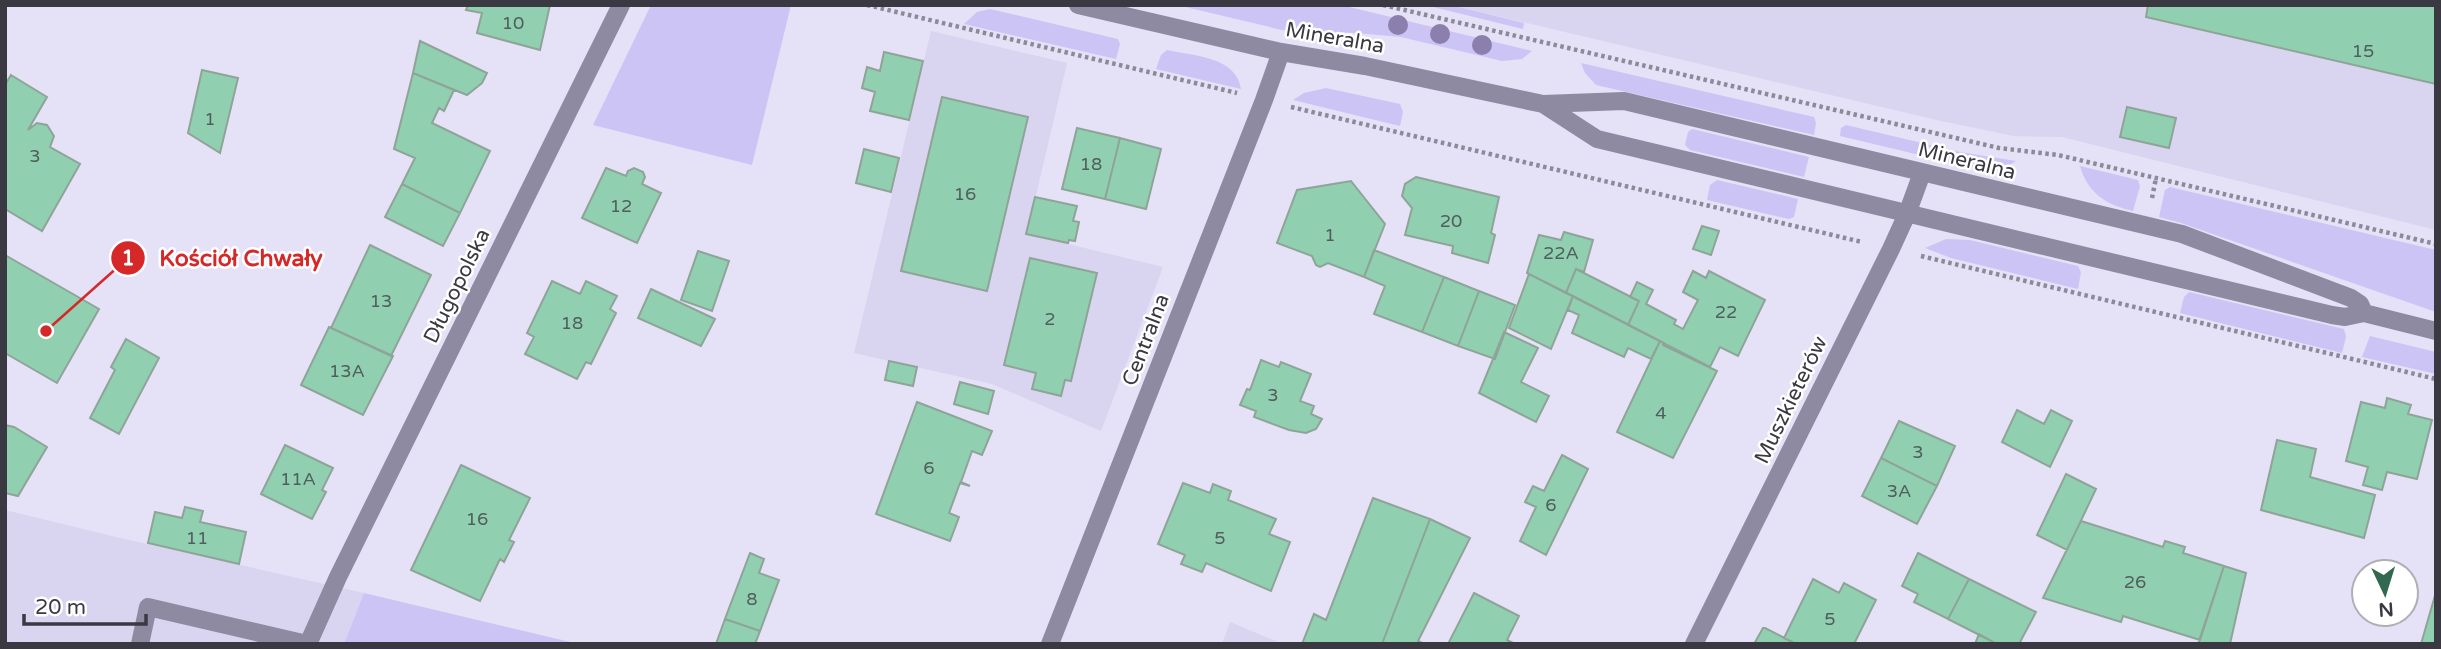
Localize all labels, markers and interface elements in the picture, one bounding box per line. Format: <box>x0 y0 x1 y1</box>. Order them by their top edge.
house number: 10 <box>502 12 524 34</box>
street label: Mineralna <box>1284 17 1386 59</box>
house number: 15 <box>2352 40 2374 62</box>
house number: 1 <box>204 108 216 130</box>
street label: Mineralna <box>1916 137 2018 185</box>
house number: 3 <box>29 145 41 167</box>
house number: 18 <box>1080 153 1102 175</box>
house number: 16 <box>954 183 976 205</box>
house number: 12 <box>610 195 632 217</box>
house number: 20 <box>1440 210 1462 232</box>
house number: 1 <box>1324 224 1336 246</box>
street label: Długopolska <box>419 225 495 347</box>
callout: Kościół Chwały <box>111 236 337 280</box>
house number: 22A <box>1543 242 1579 264</box>
text: Kościół Chwały <box>159 245 323 273</box>
text: 1 <box>121 246 135 271</box>
house number: 13 <box>370 290 392 312</box>
street label: Centralna <box>1117 291 1175 389</box>
house number: 22 <box>1715 301 1737 323</box>
house number: 2 <box>1044 308 1056 330</box>
house number: 18 <box>561 312 583 334</box>
street label: Muszkieterów <box>1749 332 1833 468</box>
house number: 13A <box>329 360 365 382</box>
house number: 3 <box>1267 384 1279 406</box>
house number: 4 <box>1655 402 1667 424</box>
house number: 3 <box>1912 441 1924 463</box>
house number: 6 <box>923 457 935 479</box>
house number: 11A <box>280 468 316 490</box>
house number: 3A <box>1887 480 1911 502</box>
house number: 6 <box>1545 494 1557 516</box>
house number: 16 <box>466 508 488 530</box>
house number: 11 <box>186 527 208 549</box>
house number: 5 <box>1214 527 1226 549</box>
north arrow <box>2350 558 2420 628</box>
house number: 26 <box>2124 571 2146 593</box>
scale bar <box>24 582 147 626</box>
house number: 8 <box>746 588 758 610</box>
text: 20 m <box>35 595 86 620</box>
text: N <box>2378 597 2394 620</box>
house number: 5 <box>1824 608 1836 630</box>

